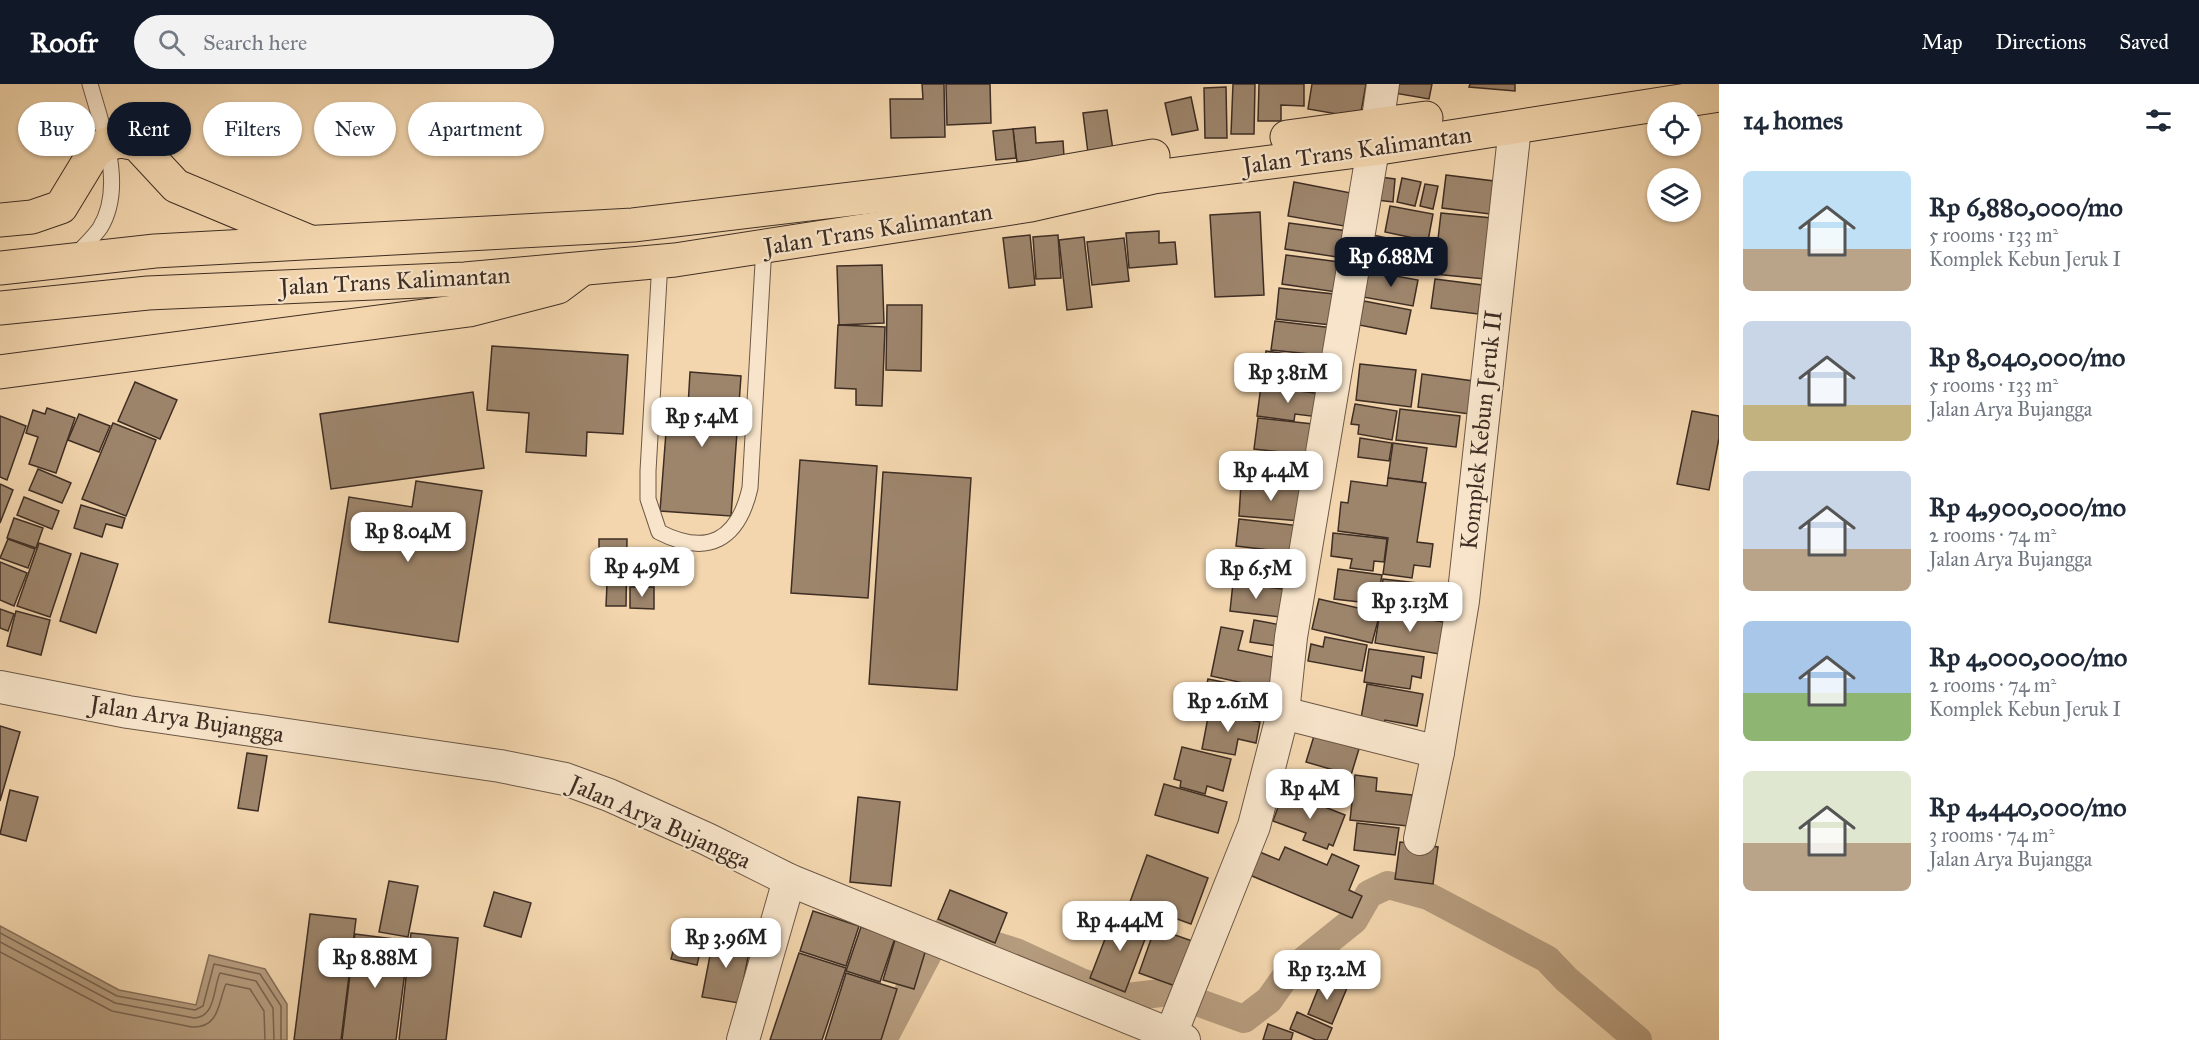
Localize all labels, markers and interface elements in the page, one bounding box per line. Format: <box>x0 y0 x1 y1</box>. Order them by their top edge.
search box <box>134 15 554 69</box>
text: Roofr <box>30 25 98 60</box>
icon: search <box>155 26 188 59</box>
text: Search here <box>203 29 307 56</box>
text: Map <box>1922 29 1963 55</box>
text: Directions <box>1996 29 2086 55</box>
text: Saved <box>2119 29 2169 55</box>
chip: Buy <box>18 102 95 156</box>
chip: Rent <box>107 102 191 156</box>
chip: Filters <box>203 102 302 156</box>
chip: New <box>314 102 396 156</box>
chip: Apartment <box>408 102 544 156</box>
map controls <box>1647 102 1701 222</box>
button: locate <box>1647 102 1701 156</box>
text: 14 homes <box>1743 104 1843 136</box>
icon: filters <box>2142 104 2175 137</box>
street label: Jalan Trans Kalimantan <box>1238 119 1473 181</box>
button: layers <box>1647 168 1701 222</box>
text: Rp 6,880,000/mo <box>1929 191 2123 223</box>
icon: home <box>1791 195 1863 267</box>
street label: Jalan Trans Kalimantan <box>759 196 994 262</box>
text: 5 rooms · 133 m² <box>1929 223 2058 247</box>
pin: Rp 6.88M <box>1329 237 1453 288</box>
text: Rp 6.88M <box>1349 244 1433 268</box>
text: Komplek Kebun Jeruk I <box>1929 247 2121 271</box>
street label: Jalan Trans Kalimantan <box>276 260 511 302</box>
street label: Komplek Kebun Jeruk II <box>1453 309 1509 551</box>
text: Rp 8,040,000/mo <box>1929 341 2125 373</box>
icon: home <box>1791 345 1863 417</box>
pin: Rp 3.81M <box>1226 353 1350 404</box>
text: Rp 3.81M <box>1248 360 1328 384</box>
text: 5 rooms · 133 m² <box>1929 373 2058 397</box>
pin: Rp 5.4M <box>647 397 757 448</box>
text: Jalan Arya Bujangga <box>1929 397 2092 421</box>
text: Rp 5.4M <box>665 404 739 428</box>
pin: Rp 4.4M <box>1216 451 1326 502</box>
text: Rp 4.4M <box>1233 458 1309 482</box>
text: Rp 4,900,000/mo <box>1929 491 2126 523</box>
icon: home <box>1791 495 1863 567</box>
pin: Rp 8.04M <box>346 512 470 563</box>
text: Rp 8.04M <box>365 519 451 543</box>
text: 2 rooms · 74 m² <box>1929 523 2056 547</box>
pin: Rp 4.9M <box>587 547 697 598</box>
text: Jalan Arya Bujangga <box>1929 547 2092 571</box>
pin: Rp 6.5M <box>1201 549 1311 600</box>
text: Rp 4.9M <box>604 554 680 578</box>
text: Rp 6.5M <box>1220 556 1292 580</box>
pin: Rp 3.13M <box>1348 582 1472 633</box>
text: Rp 3.13M <box>1371 589 1449 613</box>
text: Rp 4,000,000/mo <box>1929 641 2127 673</box>
icon: home <box>1791 645 1863 717</box>
text: 2 rooms · 74 m² <box>1929 673 2056 697</box>
pin: Rp 2.61M <box>1166 682 1290 733</box>
street label: Jalan Arya Bujangga <box>85 688 287 749</box>
text: Rp 2.61M <box>1187 689 1269 713</box>
text: Komplek Kebun Jeruk I <box>1929 697 2121 721</box>
street label: Jalan Arya Bujangga <box>562 767 756 876</box>
pin: Rp 4M <box>1268 769 1352 820</box>
text: Rp 4M <box>1280 776 1340 800</box>
text: Rp 4,440,000/mo <box>1929 791 2126 823</box>
icon: home <box>1791 795 1863 867</box>
text: 3 rooms · 74 m² <box>1929 823 2054 847</box>
text: Jalan Arya Bujangga <box>1929 847 2092 871</box>
pin: Rp 4.44M <box>1058 901 1182 952</box>
text: Rp 4.44M <box>1076 908 1164 932</box>
pin: Rp 3.96M <box>664 918 788 969</box>
text: Rp 3.96M <box>685 925 767 949</box>
pin: Rp 8.88M <box>313 938 437 989</box>
text: Rp 8.88M <box>332 945 418 969</box>
pin: Rp 13.2M <box>1265 950 1389 1001</box>
text: Rp 13.2M <box>1288 957 1366 981</box>

